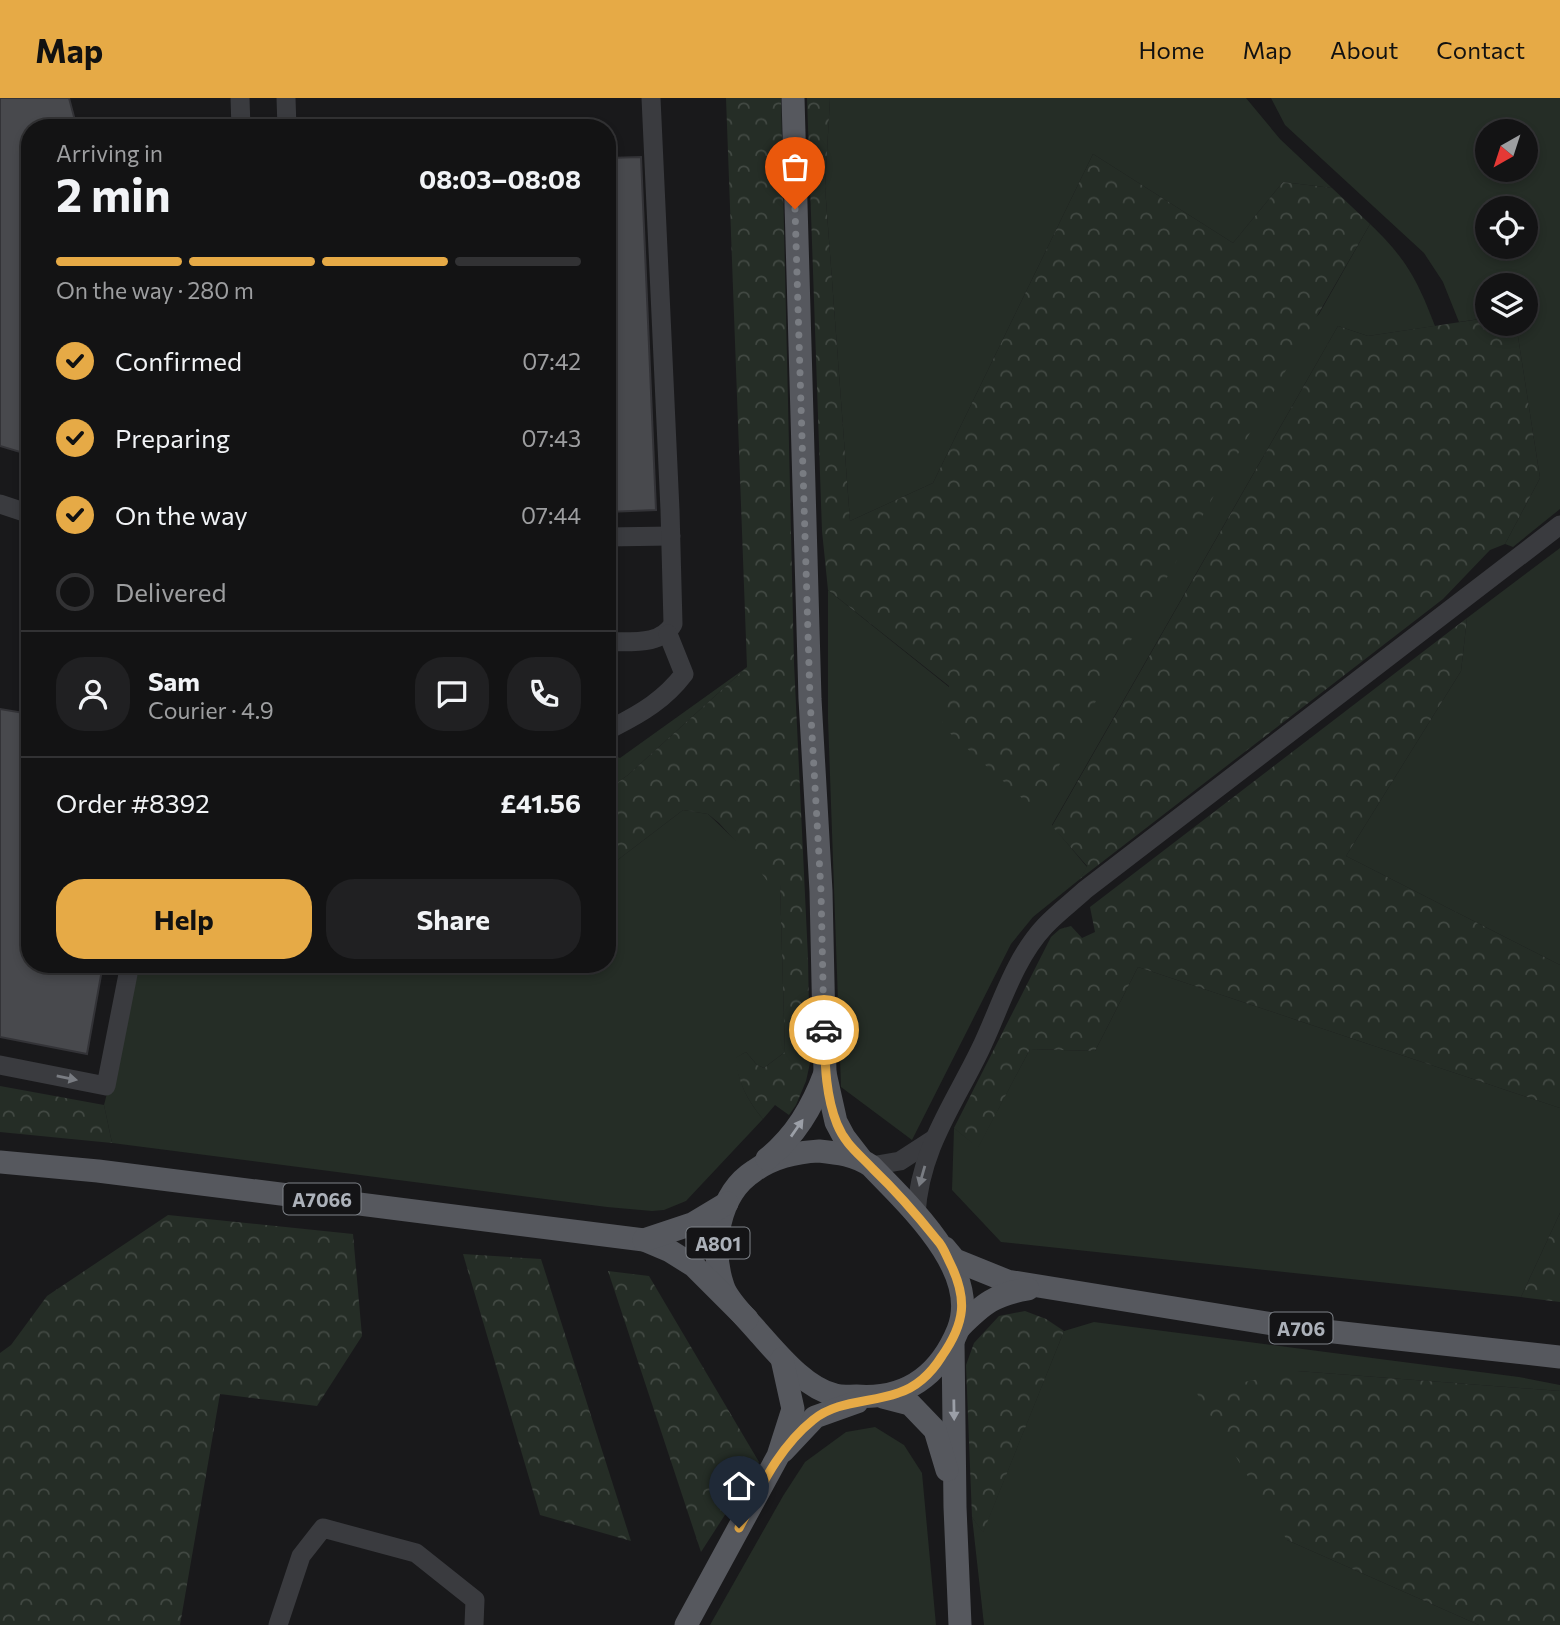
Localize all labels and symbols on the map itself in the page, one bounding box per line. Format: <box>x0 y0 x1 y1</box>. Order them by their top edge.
north arrow <box>1475 119 1538 182</box>
pin <box>765 137 825 209</box>
courier <box>789 995 859 1065</box>
one-way arrow <box>56 1073 78 1084</box>
one-way arrow <box>790 1119 804 1137</box>
one-way arrow <box>916 1165 926 1186</box>
road number: A7066 <box>284 1184 360 1214</box>
road number: A801 <box>686 1228 750 1259</box>
road number: A706 <box>1270 1312 1332 1344</box>
one-way arrow <box>948 1399 959 1421</box>
pin <box>709 1456 769 1528</box>

